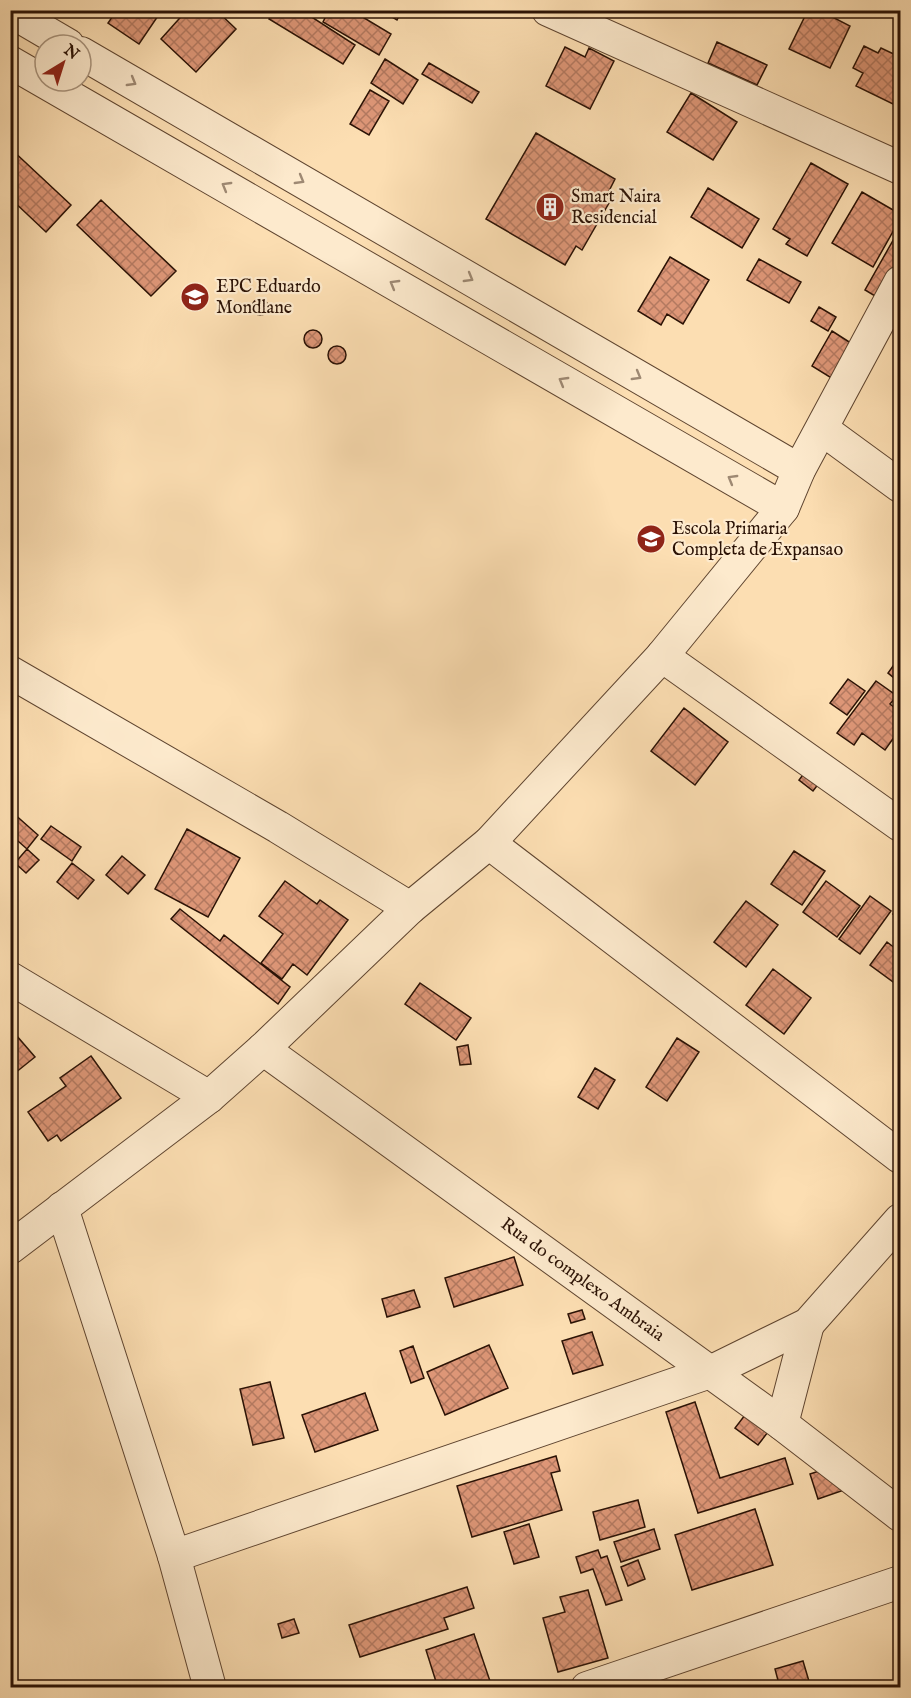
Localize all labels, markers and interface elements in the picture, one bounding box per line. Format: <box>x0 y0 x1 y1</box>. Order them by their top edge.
north arrow <box>33 33 93 93</box>
text: N <box>59 40 83 65</box>
one-way arrow <box>125 75 136 86</box>
one-way arrow <box>294 173 304 184</box>
one-way arrow <box>221 182 232 194</box>
place label: Smart Naira Residencial <box>571 186 661 230</box>
building icon: Smart Naira Residencial <box>534 191 566 223</box>
one-way arrow <box>463 271 473 282</box>
place label: EPC Eduardo Mondlane <box>216 276 321 320</box>
one-way arrow <box>390 280 401 291</box>
school or university icon: EPC Eduardo Mondlane <box>179 281 211 313</box>
one-way arrow <box>631 369 641 380</box>
one-way arrow <box>559 377 569 388</box>
one-way arrow <box>728 474 738 486</box>
place label: Escola Primaria Completa de Expansao <box>672 518 843 562</box>
school or university icon: Escola Primaria Completa de Expansao <box>635 523 667 555</box>
street label: Rua do complexo Ambraia <box>496 1213 669 1347</box>

